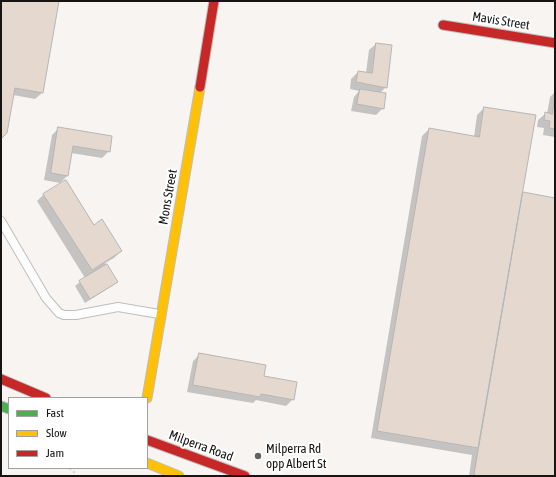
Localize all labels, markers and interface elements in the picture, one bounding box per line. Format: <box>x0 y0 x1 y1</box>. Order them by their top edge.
street label: Mavis Street <box>471 9 531 33</box>
street label: Mons Street <box>155 168 181 226</box>
legend <box>8 397 148 469</box>
text: Fast <box>46 406 64 420</box>
text: Slow <box>46 426 67 440</box>
street label: Milperra Road <box>167 427 235 465</box>
place label: Milperra Rd opp Albert St <box>266 441 327 472</box>
text: Jam <box>46 446 64 460</box>
marker: Milperra Rd opp Albert St <box>253 451 263 461</box>

